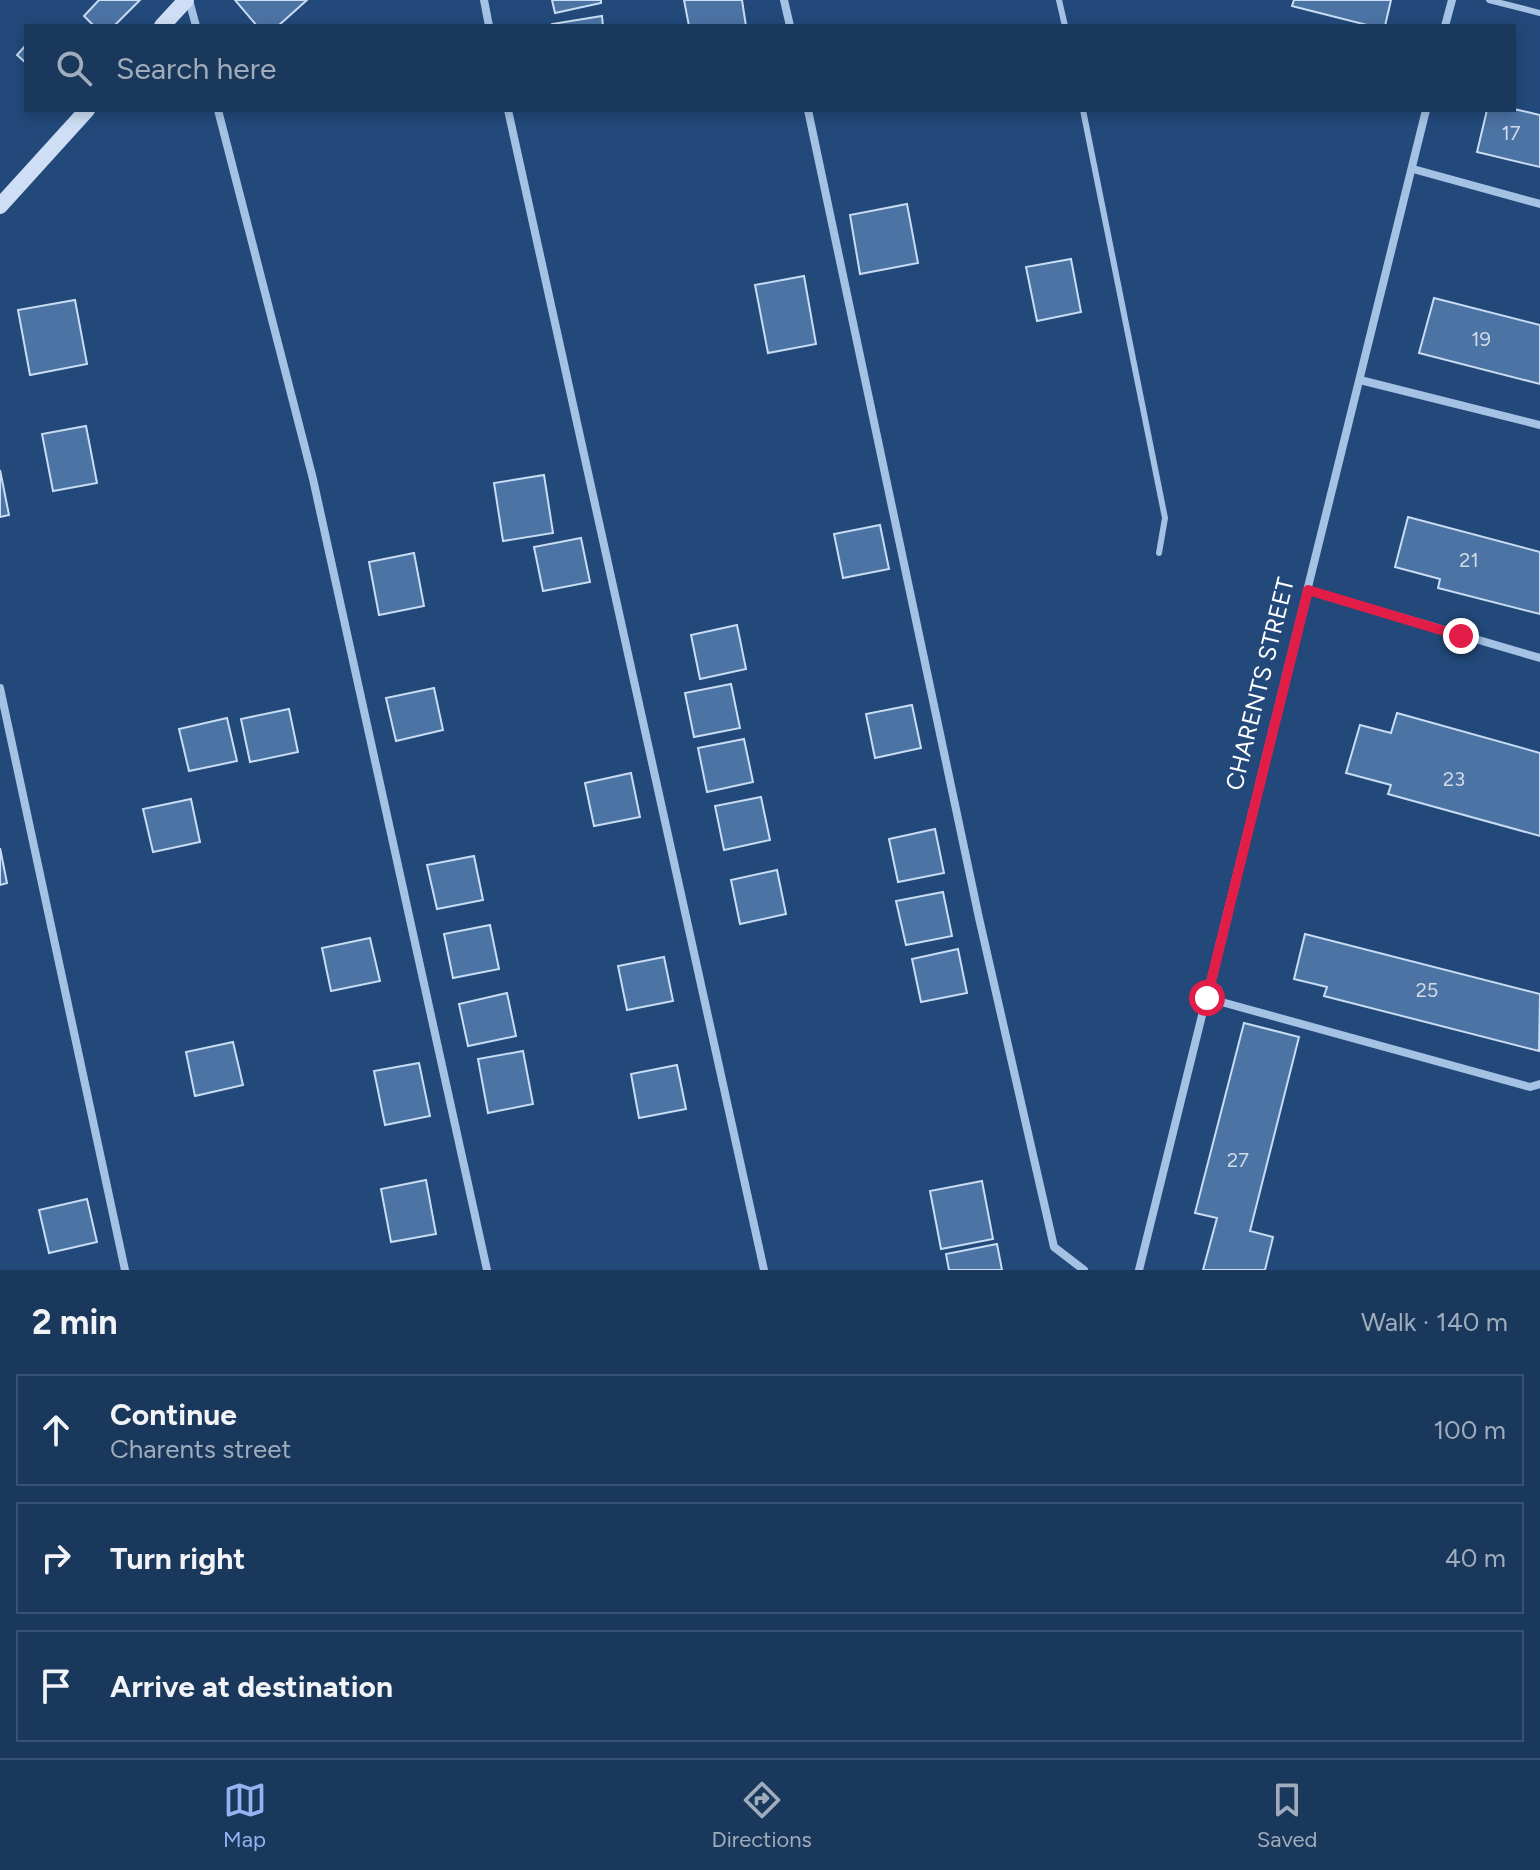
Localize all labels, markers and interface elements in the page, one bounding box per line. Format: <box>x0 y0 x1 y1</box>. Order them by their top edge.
search box <box>24 24 1516 112</box>
icon: search <box>52 46 96 90</box>
text: Search here <box>116 50 276 87</box>
house number: 17 <box>1502 121 1521 145</box>
house number: 19 <box>1471 327 1491 351</box>
house number: 21 <box>1459 548 1479 572</box>
street label: CHARENTS STREET <box>1219 575 1300 793</box>
route end <box>1443 618 1479 654</box>
house number: 23 <box>1443 767 1465 791</box>
house number: 25 <box>1416 978 1438 1002</box>
route start <box>1189 980 1225 1016</box>
house number: 27 <box>1227 1148 1249 1172</box>
text: 2 min <box>32 1302 118 1343</box>
text: Walk · 140 m <box>1361 1306 1508 1338</box>
text: Continue <box>110 1396 237 1433</box>
icon: ahead <box>34 1408 78 1452</box>
text: 100 m <box>1433 1414 1506 1446</box>
text: Charents street <box>110 1433 291 1465</box>
icon: right <box>34 1536 78 1580</box>
text: Turn right <box>110 1540 245 1577</box>
text: 40 m <box>1445 1542 1506 1574</box>
icon: arrive <box>34 1664 78 1708</box>
text: Arrive at destination <box>110 1668 393 1705</box>
tab: Map <box>223 1778 267 1853</box>
tab: Directions <box>712 1778 812 1853</box>
tab: Saved <box>1257 1778 1317 1853</box>

